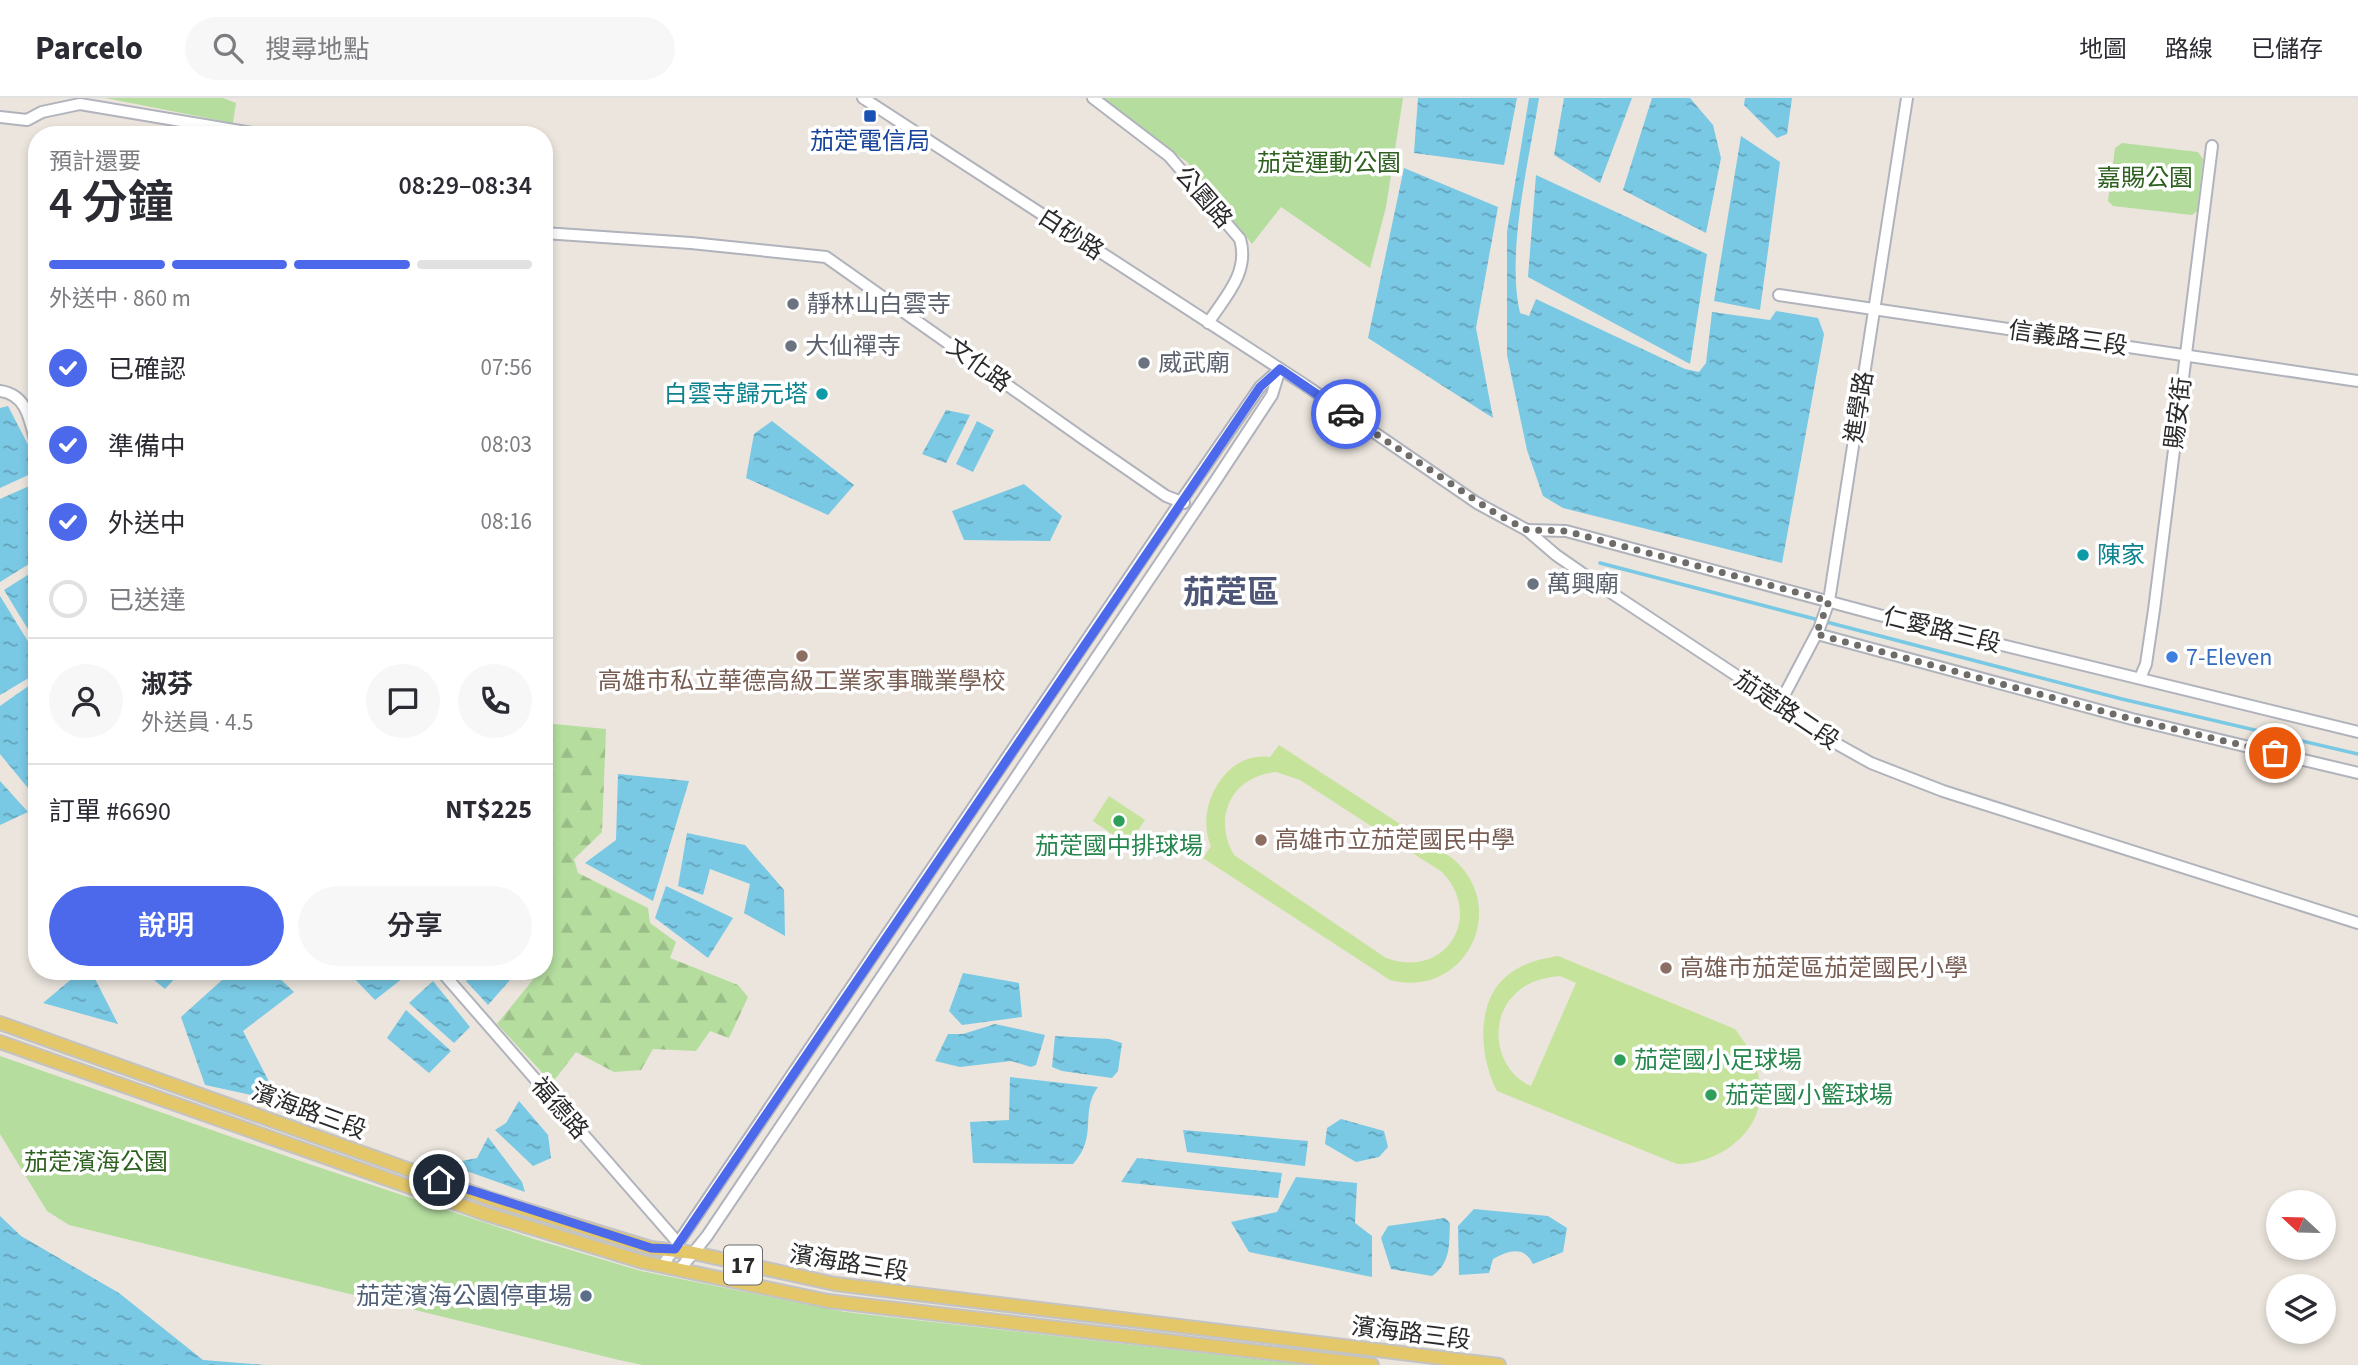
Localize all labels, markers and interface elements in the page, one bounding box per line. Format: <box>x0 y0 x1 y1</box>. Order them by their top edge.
search box <box>185 17 675 80</box>
text: Parcelo <box>35 25 143 72</box>
icon: search <box>209 29 247 67</box>
text: 搜尋地點 <box>265 31 369 68</box>
text: 地圖 <box>2079 32 2127 67</box>
text: 路線 <box>2165 32 2213 67</box>
text: 已儲存 <box>2251 32 2323 67</box>
marker: 茄萣電信局 <box>862 108 878 124</box>
place label: 茄萣電信局 <box>810 124 930 159</box>
text: 預計還要 <box>49 145 141 178</box>
park label: 茄萣運動公園 <box>1257 146 1401 181</box>
street label: 公園路 <box>1167 159 1240 236</box>
park label: 嘉賜公園 <box>2097 161 2193 196</box>
text: 08:29–08:34 <box>399 167 532 204</box>
text: 4 分鐘 <box>49 171 174 236</box>
street label: 白砂路 <box>1031 200 1110 269</box>
text: 外送中 · 860 m <box>49 282 191 315</box>
place label: 靜林山白雲寺 <box>807 287 951 322</box>
marker: 靜林山白雲寺 <box>785 296 801 312</box>
street label: 信義路三段 <box>2006 313 2130 364</box>
place label: 大仙禪寺 <box>805 329 901 364</box>
street label: 文化路 <box>939 330 1018 401</box>
marker: 大仙禪寺 <box>783 338 799 354</box>
place label: 威武廟 <box>1158 346 1230 381</box>
icon: check <box>49 349 87 387</box>
text: 已確認 <box>108 351 186 388</box>
text: 07:56 <box>481 351 532 384</box>
marker: 威武廟 <box>1136 355 1152 371</box>
street label: 進學路 <box>1837 369 1882 445</box>
street label: 賜安街 <box>2157 375 2200 451</box>
place label: 白雲寺歸元塔 <box>664 377 808 412</box>
courier <box>1311 379 1381 449</box>
marker: 白雲寺歸元塔 <box>814 386 830 402</box>
icon: car <box>1327 395 1365 433</box>
icon: check <box>49 426 87 464</box>
text: 準備中 <box>108 428 186 465</box>
text: 08:03 <box>481 428 532 461</box>
icon: check <box>49 503 87 541</box>
text: 外送中 <box>108 505 186 542</box>
text: 08:16 <box>481 505 532 538</box>
place label: 陳家 <box>2097 538 2145 573</box>
marker: 陳家 <box>2075 547 2091 563</box>
place label: 萬興廟 <box>1547 567 1619 602</box>
district label: 茄萣區 <box>1183 570 1279 616</box>
marker: 萬興廟 <box>1525 576 1541 592</box>
text: 已送達 <box>108 582 186 619</box>
street label: 仁愛路三段 <box>1879 599 2004 662</box>
place label: 7-Eleven <box>2186 640 2272 675</box>
marker: 高雄市私立華德高級工業家事職業學校 <box>794 648 810 664</box>
marker: 7-Eleven <box>2164 649 2180 665</box>
street label: 茄萣路二段 <box>1727 662 1846 758</box>
button: person <box>49 664 123 738</box>
button: chat <box>366 664 440 738</box>
button: phone <box>458 664 532 738</box>
place label: 高雄市私立華德高級工業家事職業學校 <box>598 664 1006 699</box>
text: 淑芬 <box>141 666 193 703</box>
text: 外送員 · 4.5 <box>141 706 254 739</box>
pin <box>2245 723 2305 783</box>
icon: bag <box>2256 734 2294 772</box>
text: NT$225 <box>445 791 532 828</box>
text: 訂單 #6690 <box>49 793 171 830</box>
marker: 茄萣國中排球場 <box>1111 813 1127 829</box>
place label: 高雄市立茄萣國民中學 <box>1275 823 1515 858</box>
place label: 茄萣國中排球場 <box>1035 829 1203 864</box>
marker: 高雄市立茄萣國民中學 <box>1253 832 1269 848</box>
button: 說明 <box>49 886 284 966</box>
button: 分享 <box>298 886 532 966</box>
place label: 高雄市茄萣區茄萣國民小學 <box>1680 951 1968 986</box>
marker: 高雄市茄萣區茄萣國民小學 <box>1658 960 1674 976</box>
place label: 茄萣國小足球場 <box>1634 1043 1802 1078</box>
marker: 茄萣國小足球場 <box>1612 1052 1628 1068</box>
street label: 福德路 <box>523 1070 596 1147</box>
street label: 濱海路三段 <box>246 1075 371 1148</box>
place label: 茄萣國小籃球場 <box>1725 1078 1893 1113</box>
marker: 茄萣國小籃球場 <box>1703 1087 1719 1103</box>
park label: 茄萣濱海公園 <box>24 1145 168 1180</box>
pin <box>409 1150 469 1210</box>
icon: home <box>420 1161 458 1199</box>
north arrow <box>2266 1190 2336 1260</box>
map controls <box>2266 1190 2336 1344</box>
street label: 濱海路三段 <box>787 1237 911 1290</box>
road number: 17 <box>724 1246 762 1284</box>
button: layers <box>2266 1274 2336 1344</box>
place label: 茄萣濱海公園停車場 <box>356 1279 572 1314</box>
marker: 茄萣濱海公園停車場 <box>578 1288 594 1304</box>
street label: 濱海路三段 <box>1349 1309 1473 1358</box>

